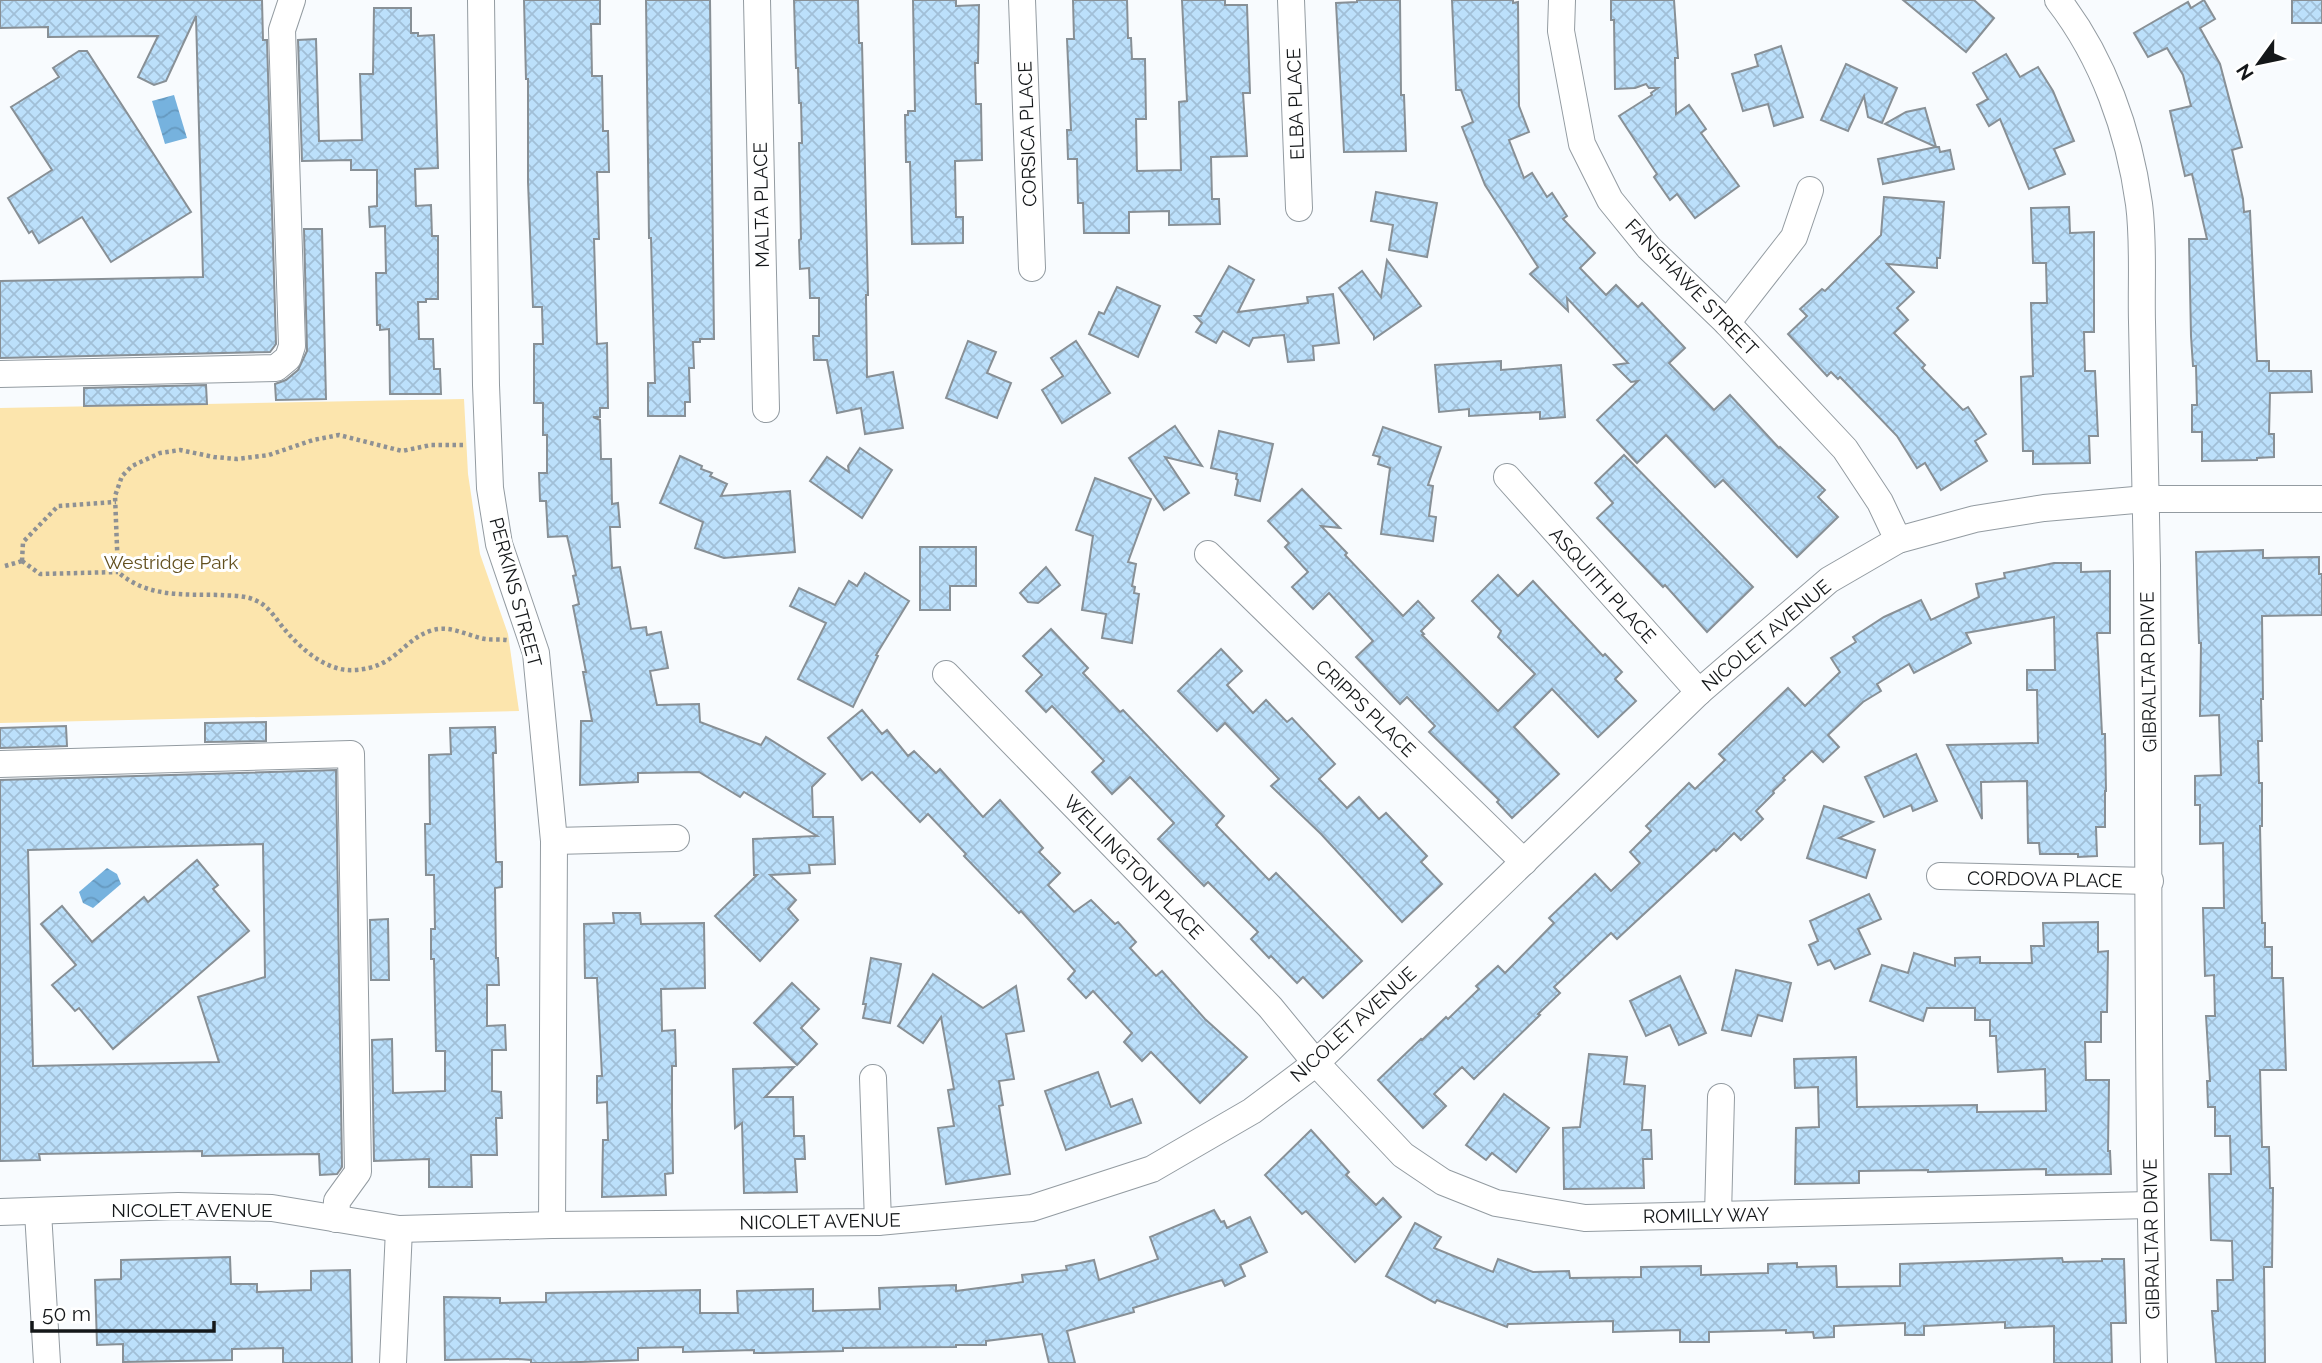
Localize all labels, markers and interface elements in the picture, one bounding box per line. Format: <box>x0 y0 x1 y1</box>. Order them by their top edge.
north arrow <box>2224 28 2294 98</box>
street label: ELBA PLACE <box>1282 48 1308 160</box>
text: N <box>2232 60 2258 84</box>
street label: CORSICA PLACE <box>1013 61 1041 207</box>
street label: MALTA PLACE <box>749 142 773 268</box>
street label: FANSHAWE STREET <box>1621 214 1763 360</box>
street label: PERKINS STREET <box>485 515 547 670</box>
street label: ASQUITH PLACE <box>1545 523 1661 647</box>
park label: Westridge Park <box>104 551 238 573</box>
street label: NICOLET AVENUE <box>1697 575 1835 695</box>
street label: GIBRALTAR DRIVE <box>2136 591 2160 753</box>
street label: CRIPPS PLACE <box>1312 655 1420 761</box>
street label: WELLINGTON PLACE <box>1060 791 1208 943</box>
street label: CORDOVA PLACE <box>1967 867 2123 891</box>
street label: NICOLET AVENUE <box>1286 962 1420 1086</box>
street label: GIBRALTAR DRIVE <box>2139 1158 2163 1320</box>
street label: NICOLET AVENUE <box>111 1199 273 1221</box>
street label: ROMILLY WAY <box>1643 1203 1770 1227</box>
street label: NICOLET AVENUE <box>739 1209 901 1233</box>
scale bar <box>32 1290 214 1334</box>
text: 50 m <box>42 1301 91 1326</box>

